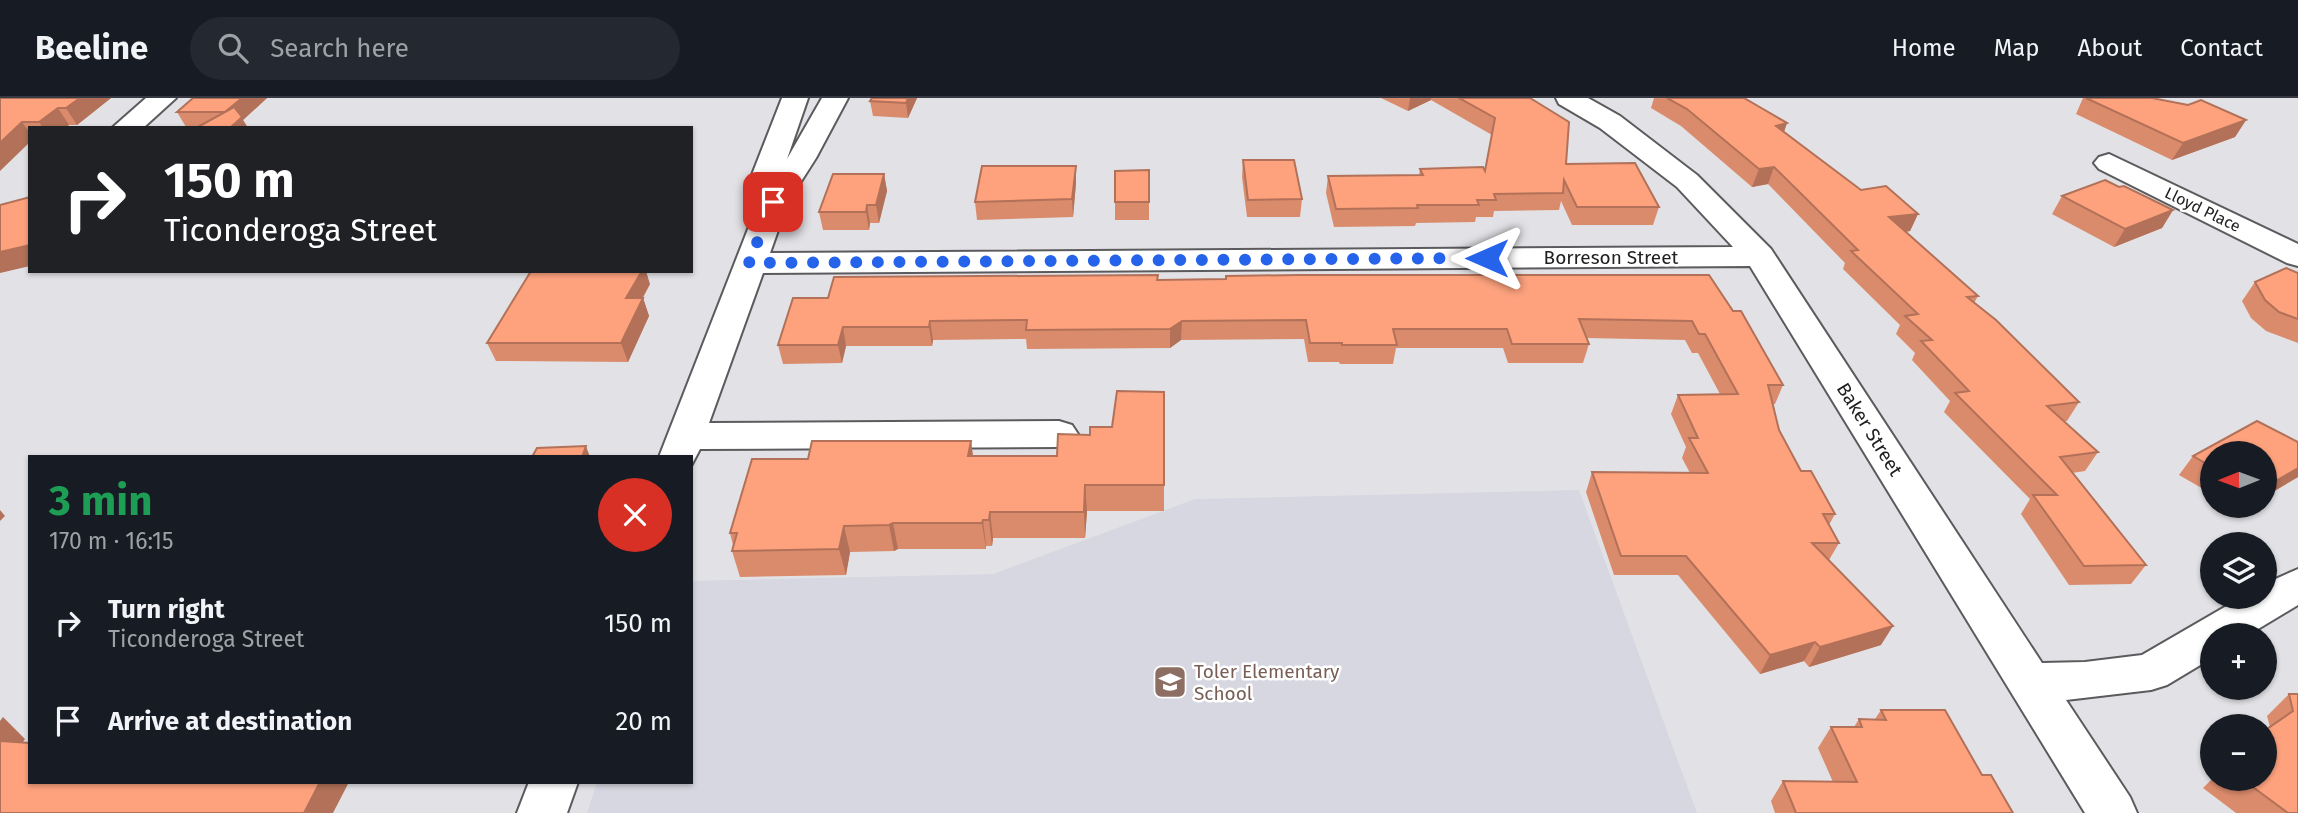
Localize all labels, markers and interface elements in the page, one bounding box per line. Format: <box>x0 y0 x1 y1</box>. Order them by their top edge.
search box <box>190 17 680 80</box>
text: Beeline <box>35 28 148 68</box>
icon: search <box>214 29 252 67</box>
text: Search here <box>270 33 409 64</box>
text: Home <box>1892 34 1956 62</box>
text: Map <box>1994 34 2040 62</box>
text: About <box>2078 34 2142 62</box>
text: Contact <box>2180 34 2263 62</box>
text: 150 m <box>164 151 295 210</box>
icon: right <box>49 154 140 245</box>
pin <box>743 172 803 232</box>
icon: arrive <box>754 183 792 221</box>
street label: Lloyd Place <box>2162 183 2244 236</box>
text: Ticonderoga Street <box>164 211 437 249</box>
position arrow <box>1450 221 1524 295</box>
street label: Borreson Street <box>1544 246 1679 269</box>
street label: Baker Street <box>1832 378 1907 480</box>
north arrow <box>2200 441 2277 518</box>
map controls <box>2200 441 2277 791</box>
text: 3 min <box>49 476 152 526</box>
button: close <box>598 478 672 552</box>
text: 170 m · 16:15 <box>49 527 174 555</box>
button: layers <box>2200 532 2277 609</box>
text: Turn right <box>108 594 225 625</box>
icon: right <box>49 604 87 642</box>
text: 150 m <box>604 608 672 639</box>
button: + <box>2200 623 2277 700</box>
text: Ticonderoga Street <box>108 625 304 653</box>
place label: Toler Elementary School <box>1194 660 1340 705</box>
school or university icon: Toler Elementary School <box>1151 663 1189 701</box>
icon: arrive <box>49 702 87 740</box>
text: Arrive at destination <box>108 706 352 737</box>
text: 20 m <box>615 706 672 737</box>
button: − <box>2200 714 2277 791</box>

